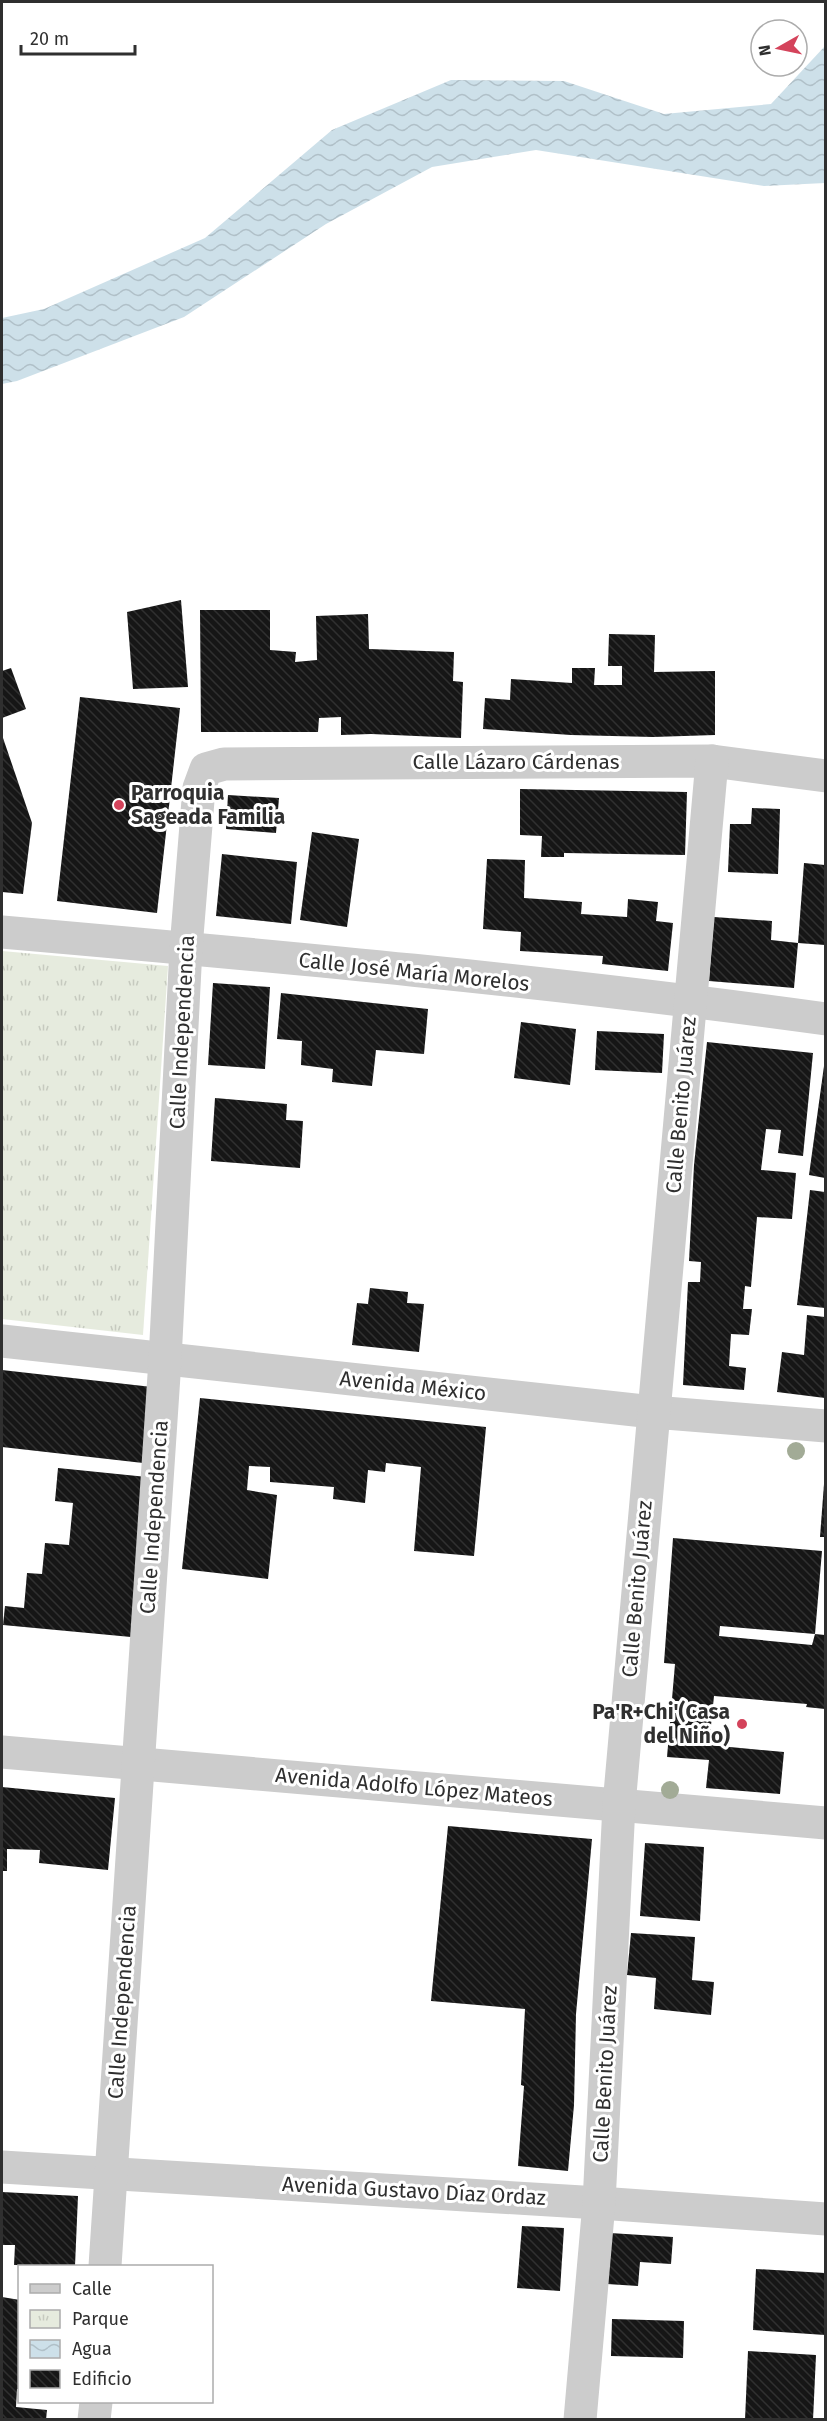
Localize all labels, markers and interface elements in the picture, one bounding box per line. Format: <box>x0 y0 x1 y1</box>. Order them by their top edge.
scale bar <box>21 18 135 56</box>
north arrow <box>749 18 809 78</box>
text: 20 m <box>30 28 69 50</box>
text: N <box>754 44 775 57</box>
street label: Calle Lázaro Cárdenas <box>412 749 620 775</box>
place label: Parroquia Sageada Familia <box>131 780 285 830</box>
marker: Parroquia Sageada Familia <box>112 798 126 812</box>
street label: Calle Independencia <box>164 934 200 1130</box>
street label: Calle José María Morelos <box>297 947 531 997</box>
street label: Calle Benito Juárez <box>660 1015 702 1195</box>
street label: Avenida México <box>338 1365 488 1407</box>
street label: Calle Independencia <box>134 1419 174 1615</box>
street label: Calle Benito Juárez <box>616 1499 658 1679</box>
place label: Pa'R+Chi'(Casa del Niño) <box>592 1699 730 1749</box>
marker: Pa'R+Chi'(Casa del Niño) <box>735 1717 749 1731</box>
street label: Avenida Adolfo López Mateos <box>274 1762 554 1812</box>
street label: Calle Independencia <box>102 1904 142 2100</box>
street label: Calle Benito Juárez <box>587 1985 623 2163</box>
street label: Avenida Gustavo Díaz Ordaz <box>281 2171 547 2211</box>
legend <box>18 2265 213 2403</box>
text: Calle <box>72 2278 112 2300</box>
text: Parque <box>72 2308 129 2330</box>
text: Agua <box>72 2338 112 2360</box>
text: Edificio <box>72 2368 132 2390</box>

